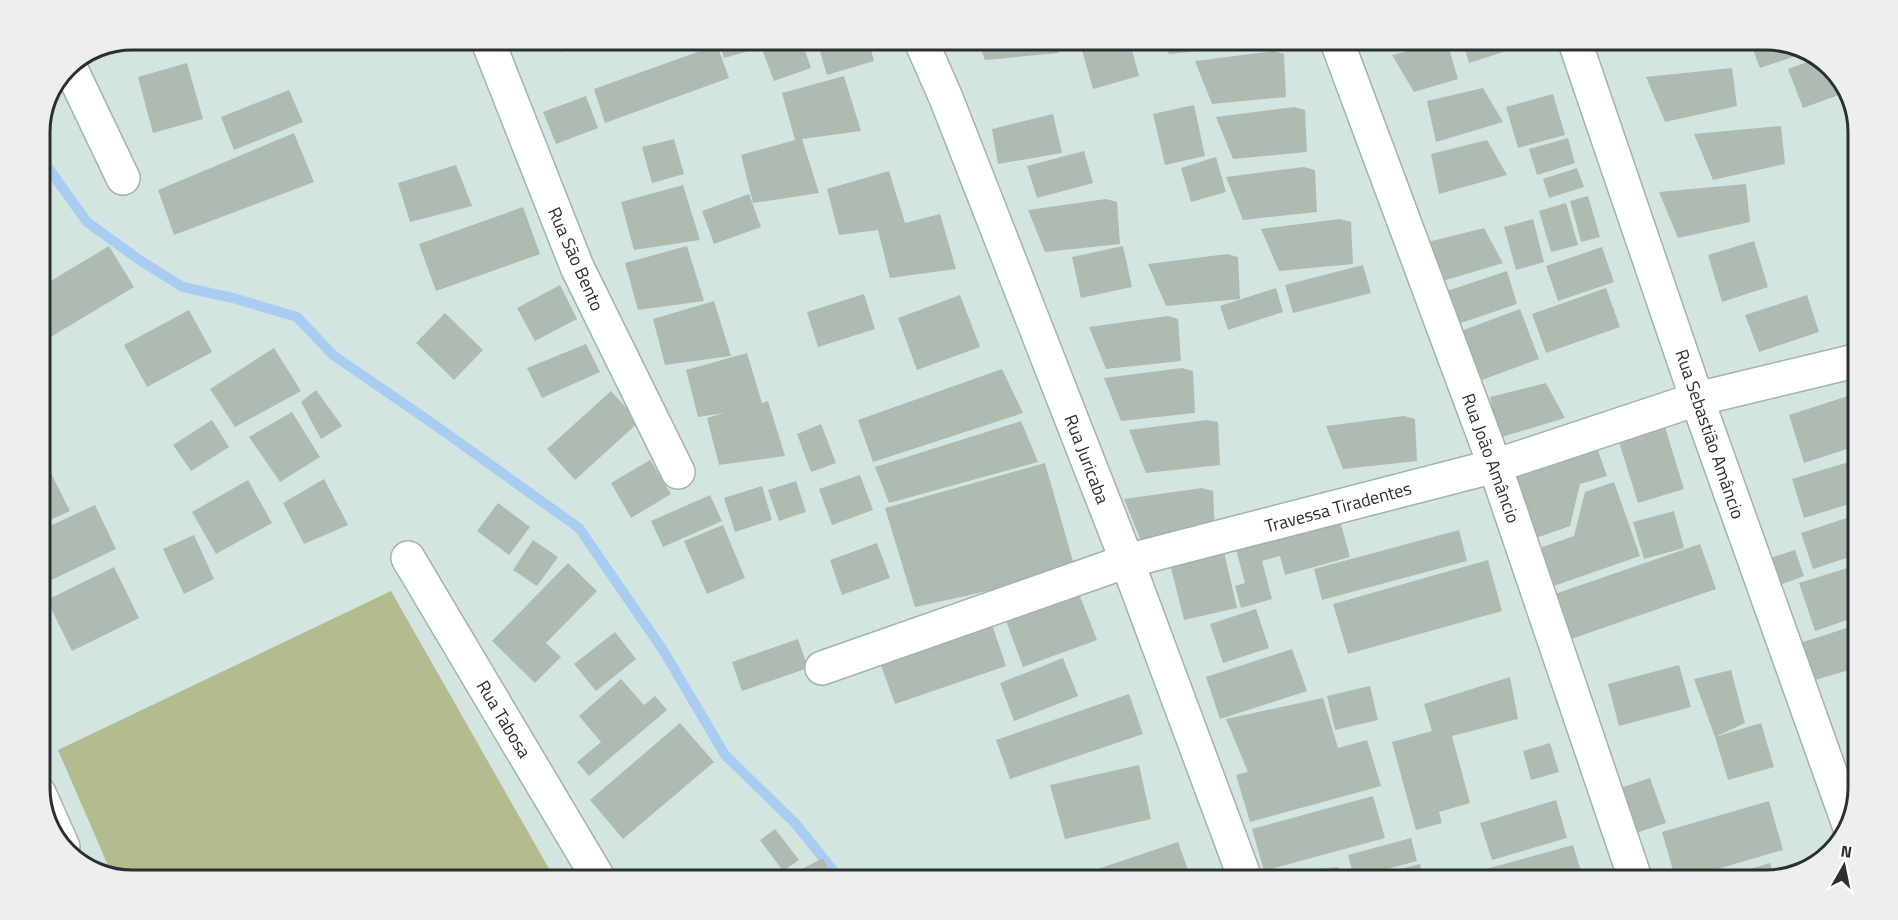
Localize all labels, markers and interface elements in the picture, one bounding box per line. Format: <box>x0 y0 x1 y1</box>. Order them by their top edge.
street label: Rua São Bento <box>541 203 611 315</box>
street label: Rua Sebastião Amâncio <box>1668 346 1752 522</box>
street label: Rua João Amâncio <box>1455 389 1527 527</box>
street label: Rua Juricaba <box>1058 410 1116 508</box>
street label: Travessa Tiradentes <box>1262 474 1414 540</box>
street label: Rua Tabosa <box>470 675 538 763</box>
north arrow <box>1814 836 1874 896</box>
text: N <box>1839 838 1854 864</box>

